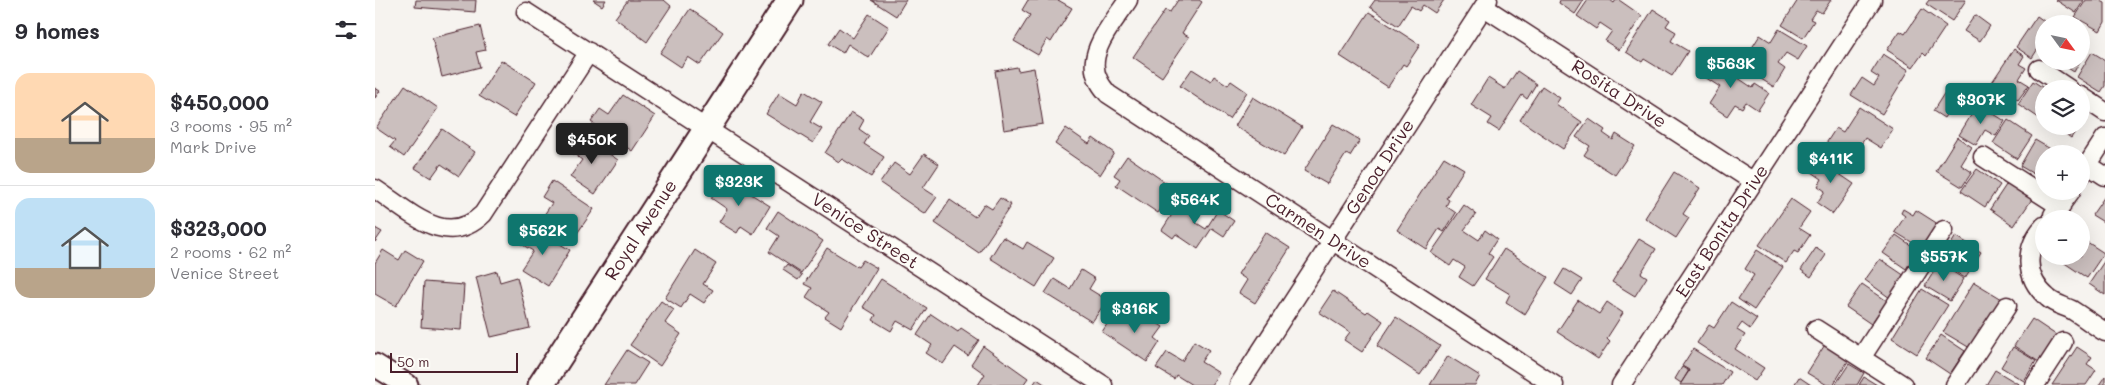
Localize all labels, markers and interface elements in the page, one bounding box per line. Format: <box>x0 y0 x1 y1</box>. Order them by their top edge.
north arrow <box>2035 15 2090 70</box>
map controls <box>2035 15 2090 265</box>
icon: filters <box>332 16 360 44</box>
text: 9 homes <box>15 17 100 44</box>
pin: $563K <box>1696 46 1766 89</box>
text: $563K <box>1706 52 1756 73</box>
street label: Rosita Drive <box>1567 53 1672 133</box>
button: layers <box>2035 80 2090 135</box>
pin: $307K <box>1946 82 2016 125</box>
text: $450,000 <box>170 88 269 115</box>
text: $307K <box>1956 88 2006 109</box>
icon: home <box>55 93 115 153</box>
street label: Genoa Drive <box>1339 114 1419 219</box>
text: 3 rooms · 95 m² <box>170 115 292 136</box>
pin: $450K <box>557 122 627 165</box>
text: $450K <box>567 128 617 149</box>
text: Mark Drive <box>170 136 257 157</box>
pin: $411K <box>1796 142 1866 184</box>
button: + <box>2035 145 2090 200</box>
text: $411K <box>1809 147 1853 168</box>
street label: East Bonita Drive <box>1669 159 1773 301</box>
pin: $323K <box>704 164 774 207</box>
text: $323K <box>715 170 763 191</box>
street label: Royal Avenue <box>599 175 682 284</box>
pin: $564K <box>1160 182 1230 225</box>
street label: Venice Street <box>807 187 924 274</box>
street label: Carmen Drive <box>1261 187 1376 273</box>
text: $564K <box>1170 188 1220 209</box>
button: − <box>2035 210 2090 265</box>
text: $323,000 <box>170 214 267 241</box>
pin: $562K <box>508 214 578 256</box>
icon: home <box>55 218 115 278</box>
text: $562K <box>519 219 567 240</box>
pin: $557K <box>1909 240 1979 282</box>
text: 2 rooms · 62 m² <box>170 241 291 262</box>
text: $557K <box>1920 245 1968 266</box>
text: Venice Street <box>170 262 279 283</box>
pin: $316K <box>1100 292 1170 334</box>
text: $316K <box>1112 297 1158 318</box>
scale bar <box>390 350 517 373</box>
text: 50 m <box>397 352 429 371</box>

